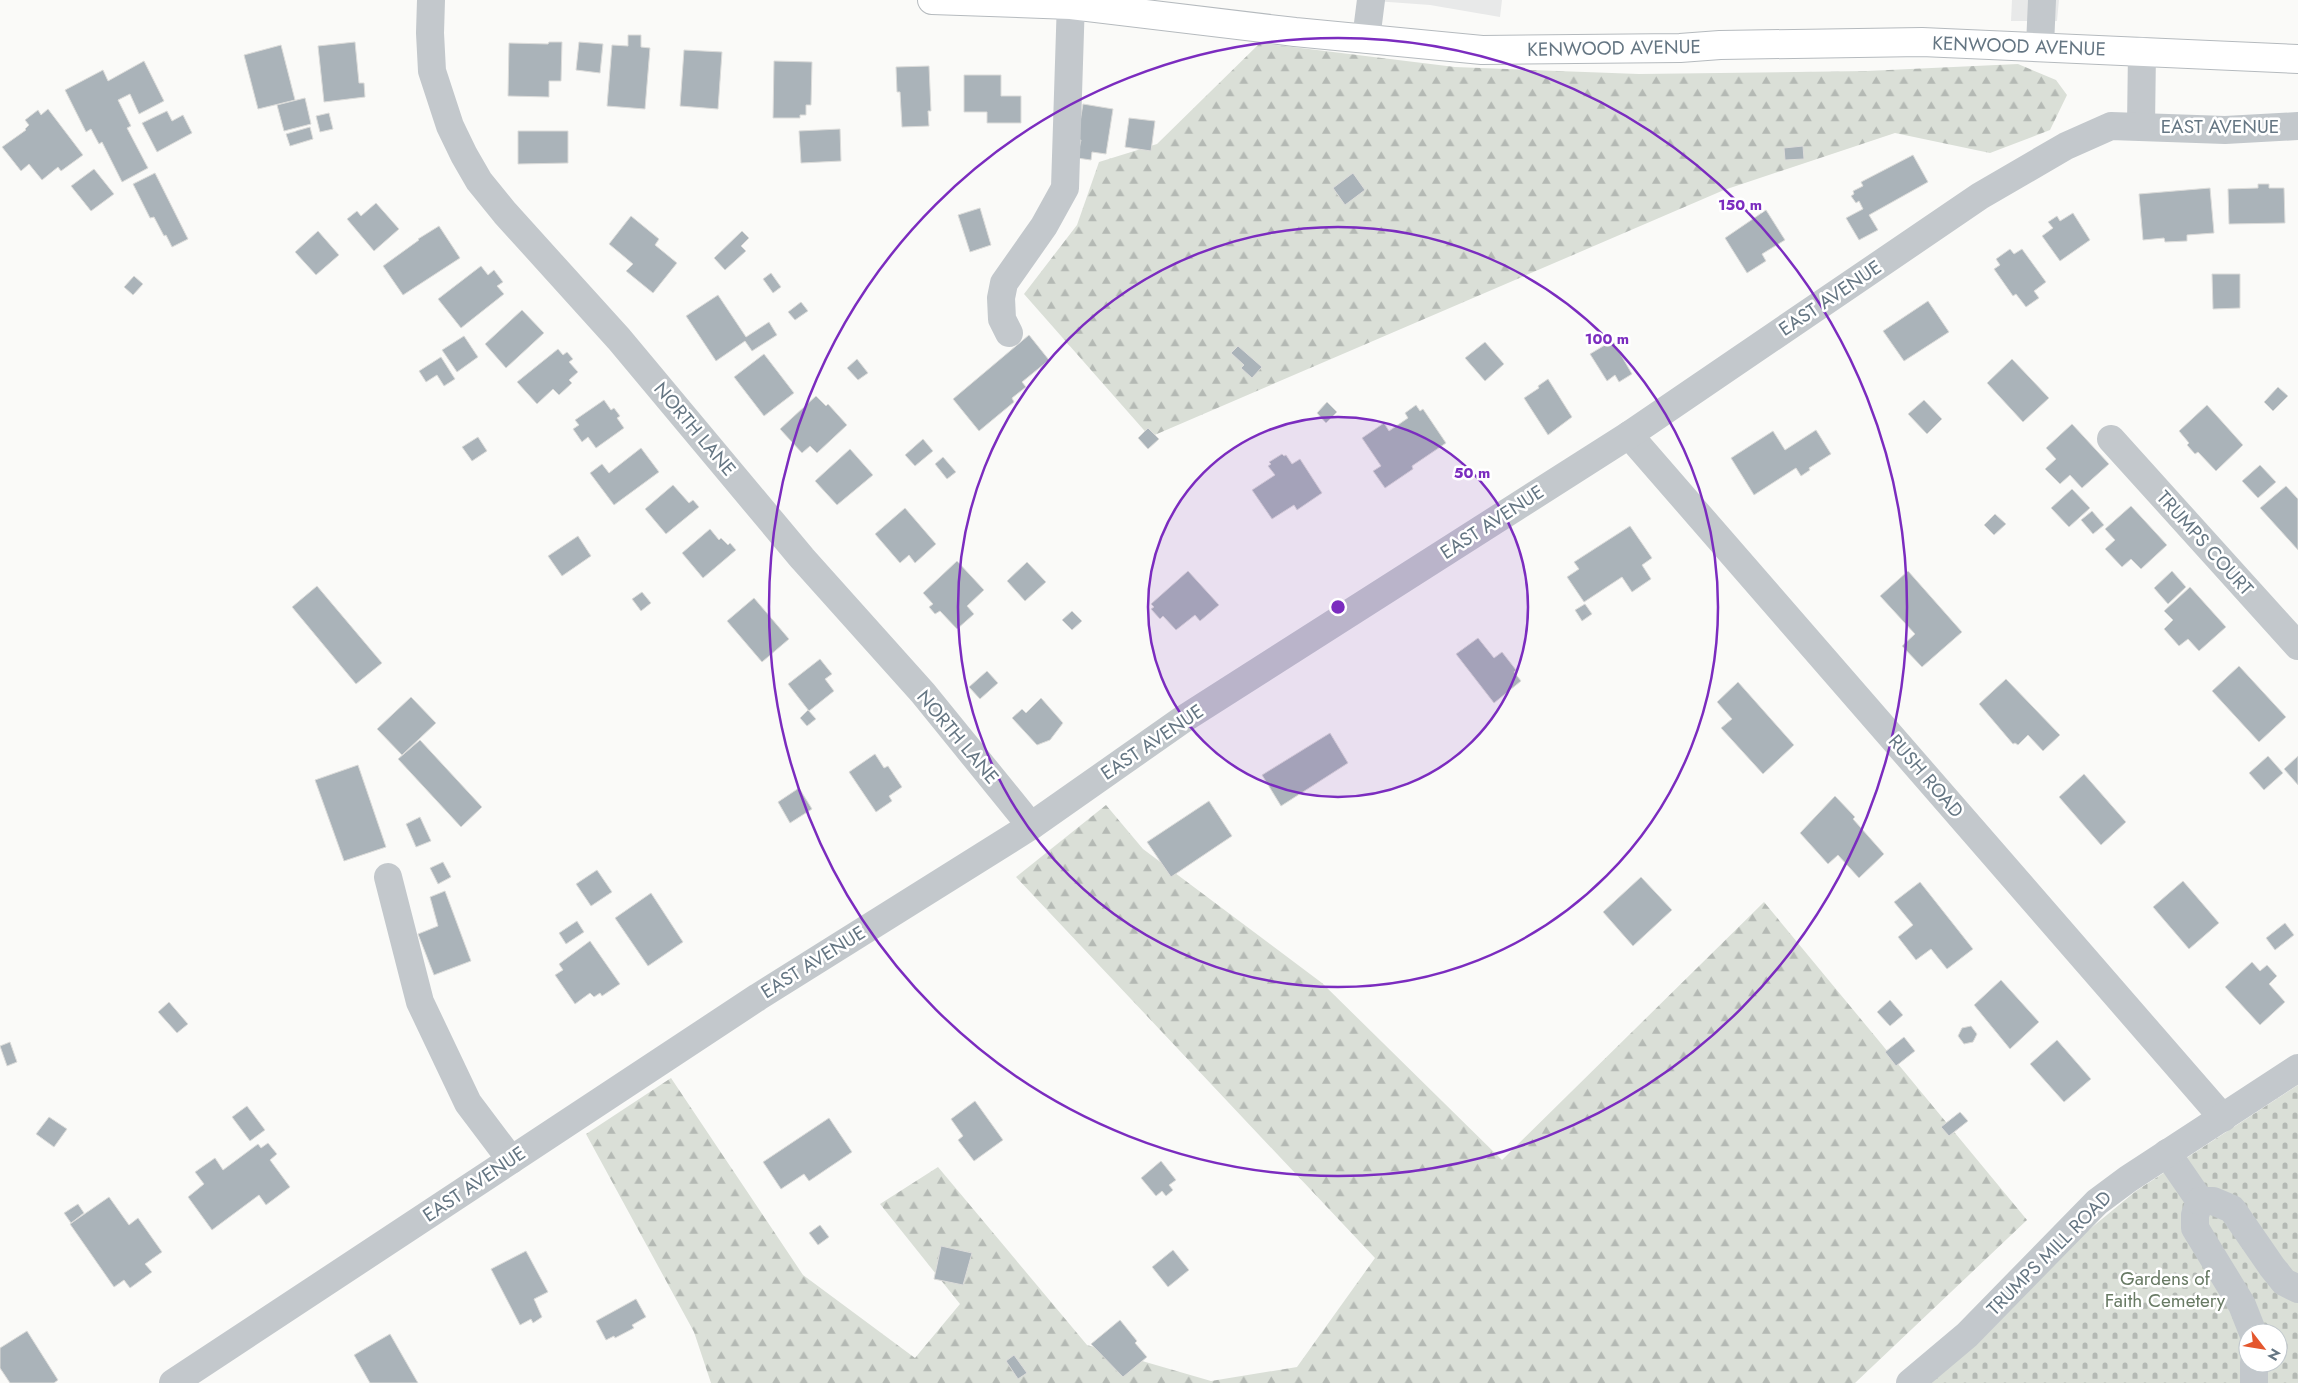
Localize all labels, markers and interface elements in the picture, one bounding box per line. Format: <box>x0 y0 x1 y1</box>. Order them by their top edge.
street label: KENWOOD AVENUE <box>1932 29 2106 63</box>
street label: KENWOOD AVENUE <box>1527 33 1701 63</box>
street label: EAST AVENUE <box>2161 113 2279 140</box>
text: 150 m <box>1718 194 1762 216</box>
street label: EAST AVENUE <box>1773 254 1887 342</box>
text: 100 m <box>1585 328 1629 350</box>
street label: NORTH LANE <box>648 376 742 482</box>
text: 50 m <box>1454 462 1490 484</box>
street label: EAST AVENUE <box>1435 478 1549 566</box>
street label: TRUMPS COURT <box>2151 485 2260 601</box>
centre of rings <box>1329 598 1347 616</box>
street label: NORTH LANE <box>911 684 1005 790</box>
street label: EAST AVENUE <box>1095 698 1209 786</box>
street label: RUSH ROAD <box>1882 728 1970 824</box>
street label: EAST AVENUE <box>756 919 870 1005</box>
street label: EAST AVENUE <box>417 1140 531 1228</box>
street label: TRUMPS MILL ROAD <box>1981 1184 2118 1321</box>
park label: Gardens of Faith Cemetery <box>2105 1265 2226 1314</box>
north arrow <box>2238 1323 2288 1373</box>
text: N <box>2263 1345 2286 1365</box>

